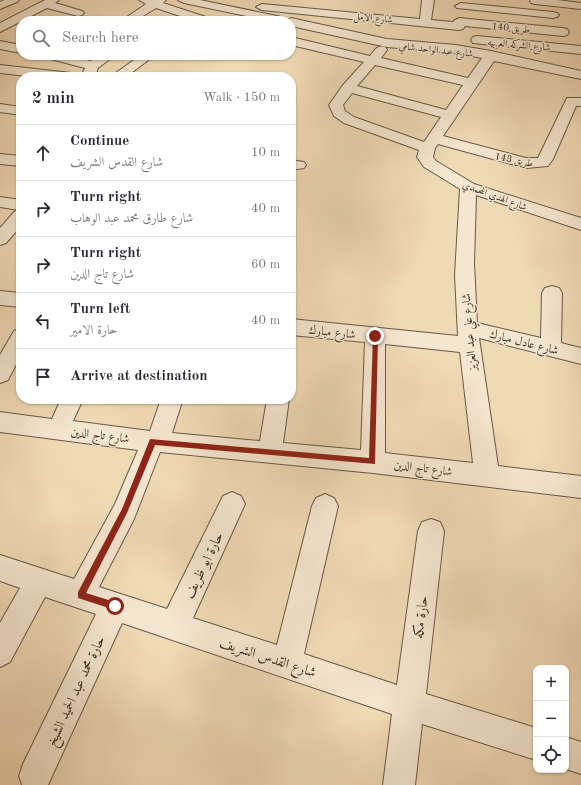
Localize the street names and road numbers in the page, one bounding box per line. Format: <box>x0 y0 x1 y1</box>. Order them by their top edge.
street label: شارع الامل <box>353 11 393 29</box>
street label: طريق 140 <box>491 21 531 36</box>
street label: شارع الشركه العربيه <box>487 35 551 57</box>
street label: شارع عبد الواحد شامي <box>398 41 474 63</box>
street label: طريق 143 <box>494 151 534 170</box>
street label: شارع الهدي المحمدي <box>460 180 528 216</box>
street label: شارع علي عبد العزيز <box>461 292 485 373</box>
street label: شارع مبارك <box>307 324 356 345</box>
street label: شارع عادل مبارك <box>487 328 560 361</box>
street label: شارع تاج الدين <box>69 426 130 450</box>
street label: شارع تاج الدين <box>392 459 453 483</box>
street label: حارة ابو ظريف <box>182 530 227 601</box>
street label: حارة مكه <box>410 595 432 639</box>
street label: حارة محمد عبد الحميد الشيخ <box>44 634 112 751</box>
street label: شارع القدس الشريف <box>217 636 318 684</box>

